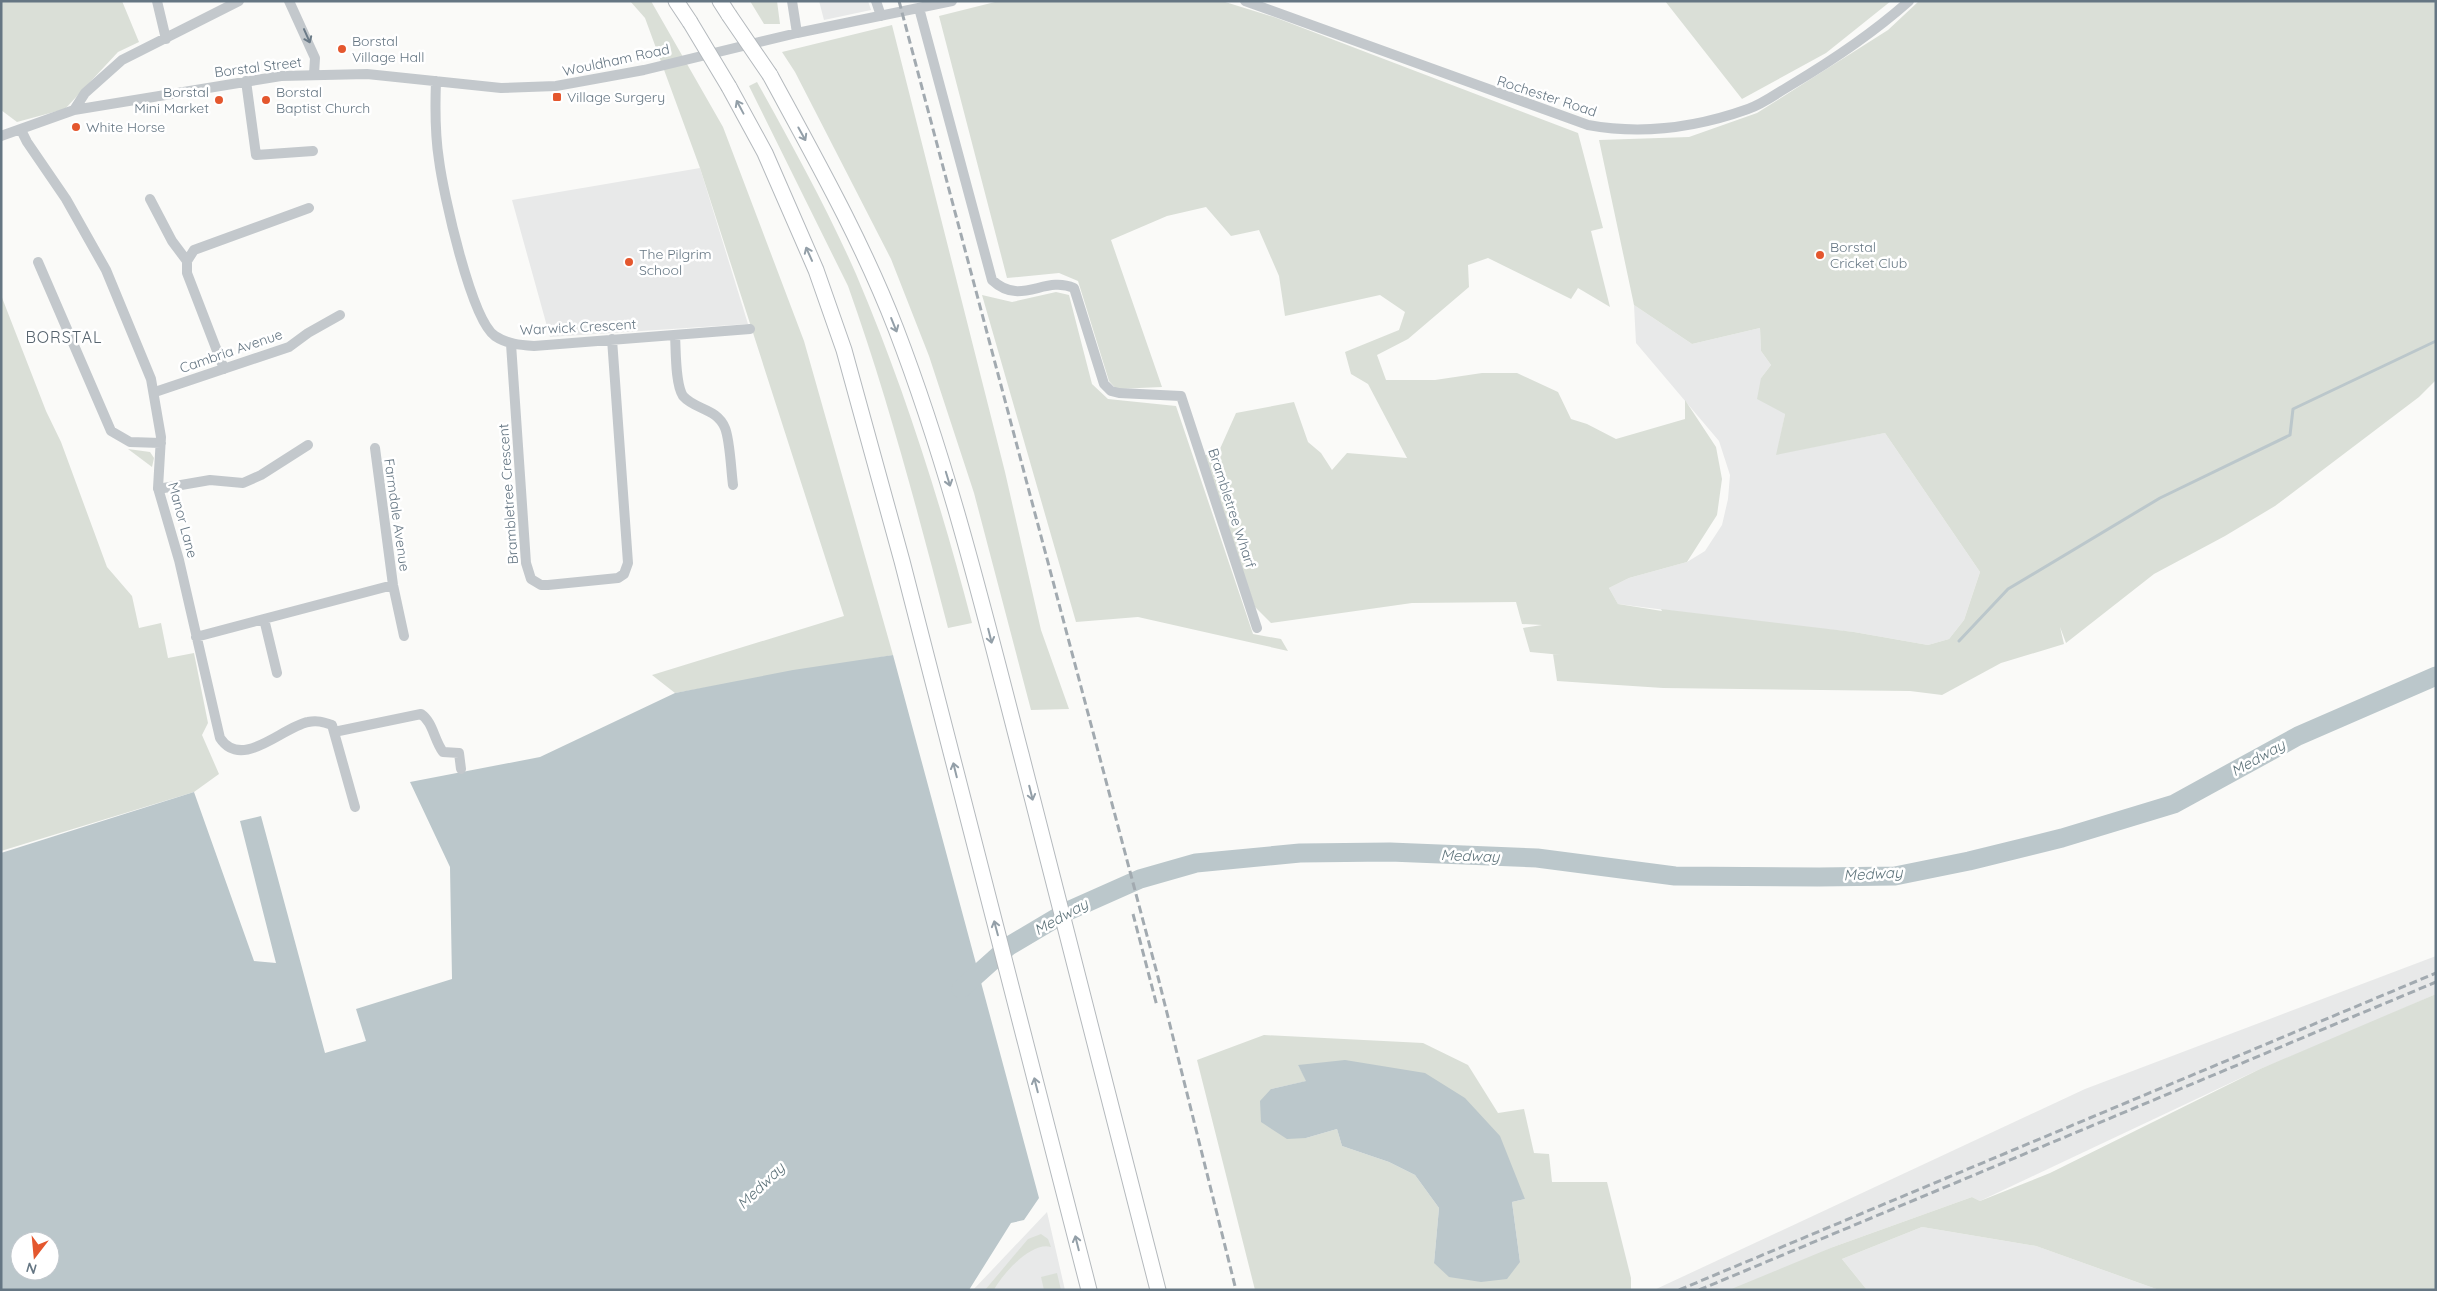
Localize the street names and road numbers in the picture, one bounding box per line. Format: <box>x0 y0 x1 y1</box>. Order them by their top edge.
street label: Wouldham Road <box>561 40 671 80</box>
street label: Borstal Street <box>213 53 303 81</box>
street label: Rochester Road <box>1495 71 1599 121</box>
street label: Warwick Crescent <box>519 315 637 339</box>
street label: Cambria Avenue <box>177 325 285 377</box>
street label: Brambletree Crescent <box>494 423 522 565</box>
street label: Brambletree Wharf <box>1204 446 1260 570</box>
street label: Farmdale Avenue <box>380 457 414 573</box>
street label: Manor Lane <box>164 480 202 560</box>

